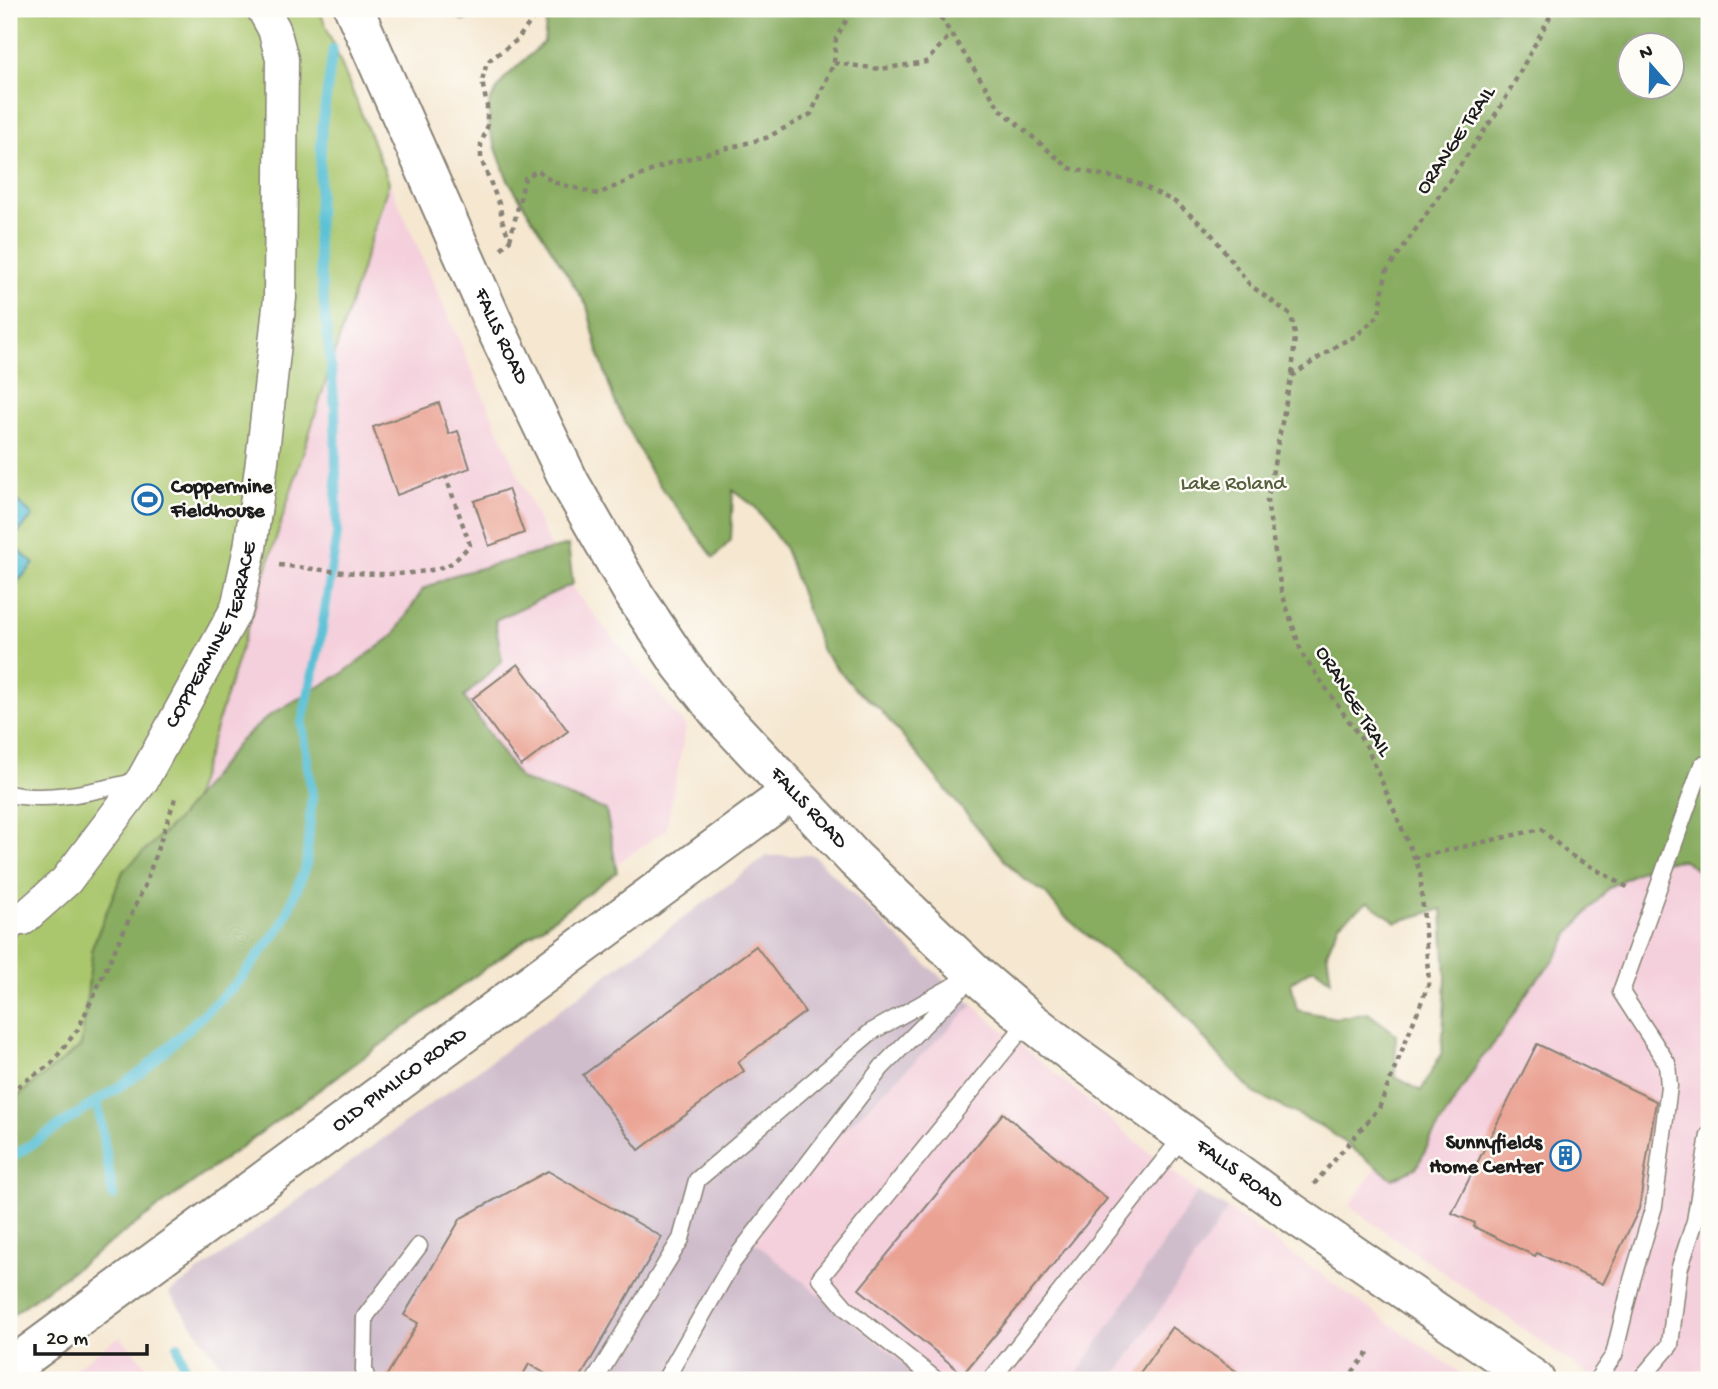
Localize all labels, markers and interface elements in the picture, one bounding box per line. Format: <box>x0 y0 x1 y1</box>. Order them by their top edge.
north arrow <box>1616 32 1686 102</box>
text: N <box>1637 40 1656 66</box>
street label: ORANGE TRAIL <box>1412 81 1503 200</box>
street label: FALLS ROAD <box>467 284 534 389</box>
park label: Lake Roland <box>1181 473 1287 498</box>
place label: Coppermine Fieldhouse <box>170 476 274 525</box>
sports icon: Coppermine Fieldhouse <box>131 483 165 517</box>
street label: COPPERMINE TERRACE <box>161 539 264 733</box>
street label: ORANGE TRAIL <box>1308 642 1396 763</box>
street label: FALLS ROAD <box>763 762 852 855</box>
street label: OLD PIMLICO ROAD <box>328 1022 473 1139</box>
place label: Sunnyfields Home Center <box>1429 1132 1545 1181</box>
street label: FALLS ROAD <box>1189 1134 1288 1215</box>
building icon: Sunnyfields Home Center <box>1548 1139 1582 1173</box>
scale bar <box>35 1312 147 1356</box>
text: 20 m <box>46 1328 88 1353</box>

